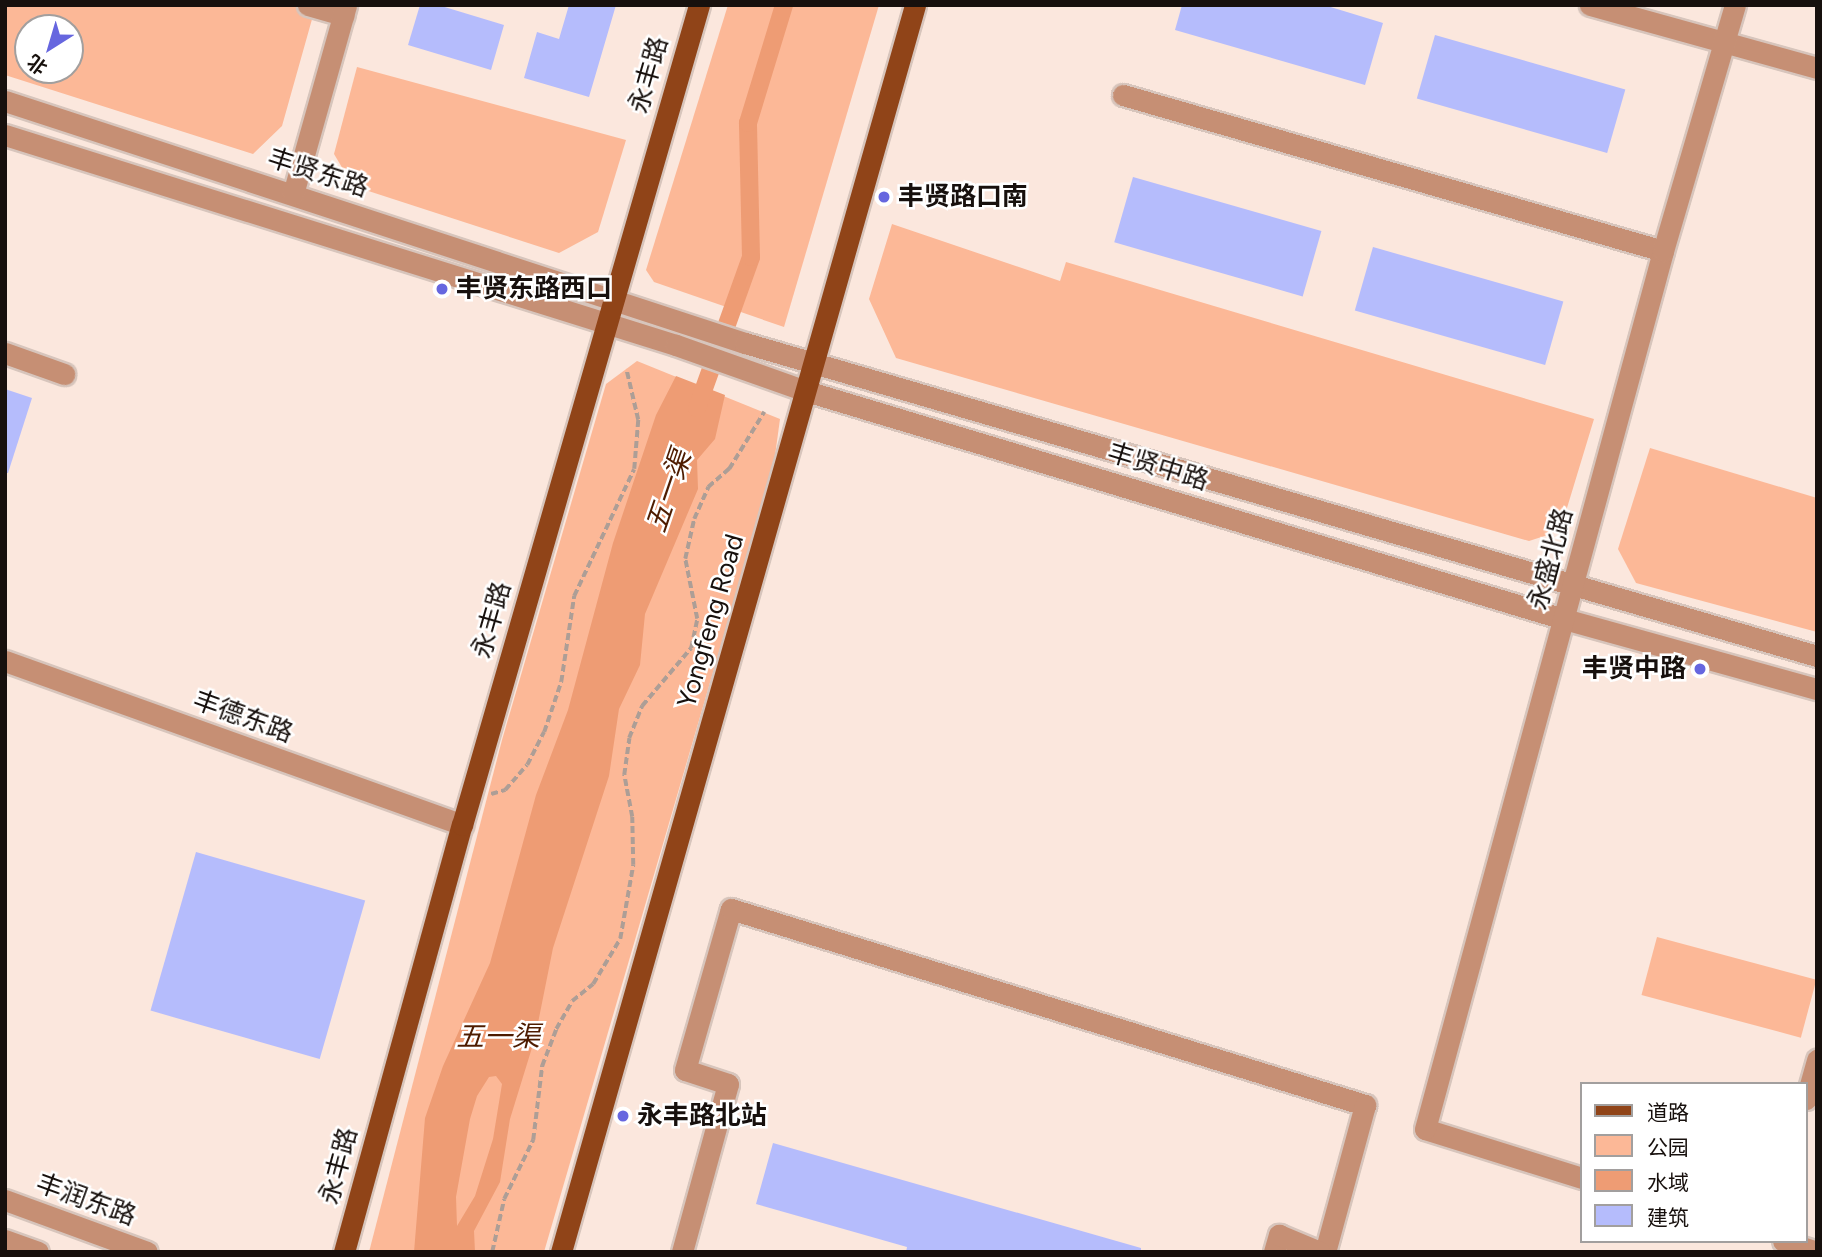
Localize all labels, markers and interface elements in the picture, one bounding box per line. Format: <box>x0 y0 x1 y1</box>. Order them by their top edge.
north arrow <box>14 14 84 84</box>
street label: 永丰路 <box>623 33 675 117</box>
text: 北 <box>23 50 52 79</box>
street label: 丰贤东路 <box>264 142 372 204</box>
place label: 丰贤路口南 <box>898 181 1028 213</box>
marker: 丰贤路口南 <box>876 189 892 205</box>
place label: 丰贤东路西口 <box>456 273 612 305</box>
marker: 丰贤东路西口 <box>434 281 450 297</box>
street label: 丰贤中路 <box>1104 437 1212 497</box>
water label: 五一渠 <box>638 446 698 536</box>
street label: 永盛北路 <box>1522 505 1580 613</box>
street label: Yongfeng Road <box>671 531 751 711</box>
street label: 永丰路 <box>466 578 518 662</box>
place label: 丰贤中路 <box>1582 653 1686 685</box>
marker: 丰贤中路 <box>1692 661 1708 677</box>
street label: 丰德东路 <box>189 685 297 749</box>
water label: 五一渠 <box>456 1019 540 1053</box>
legend <box>1580 1082 1808 1243</box>
place label: 永丰路北站 <box>637 1100 767 1132</box>
text: 道路 <box>1647 1100 1689 1125</box>
marker: 永丰路北站 <box>615 1108 631 1124</box>
street label: 永丰路 <box>314 1124 364 1208</box>
text: 公园 <box>1647 1135 1689 1160</box>
street label: 丰润东路 <box>32 1168 140 1232</box>
text: 水域 <box>1647 1170 1689 1195</box>
text: 建筑 <box>1647 1205 1689 1230</box>

